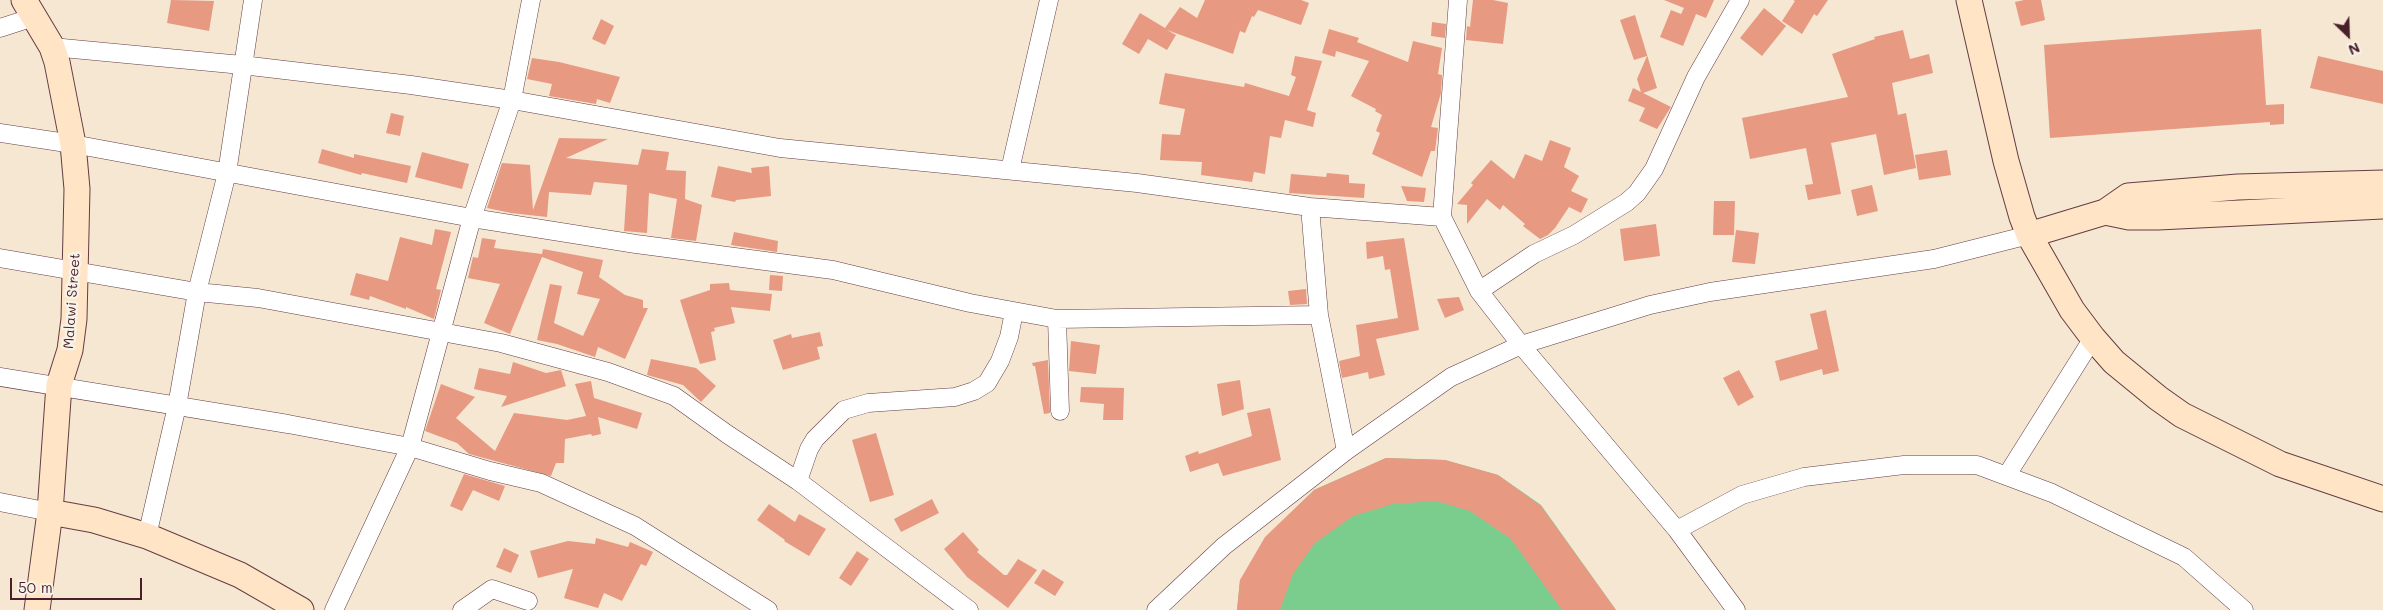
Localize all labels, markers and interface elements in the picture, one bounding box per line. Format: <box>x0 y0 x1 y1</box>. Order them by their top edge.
north arrow <box>2323 10 2373 60</box>
text: N <box>2346 38 2363 60</box>
street label: Malawi Street <box>60 252 84 350</box>
scale bar <box>12 568 145 600</box>
text: 50 m <box>18 577 53 597</box>

